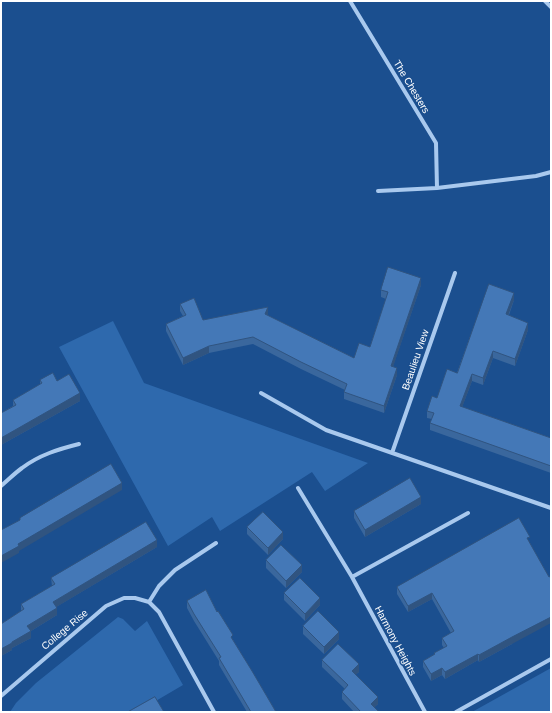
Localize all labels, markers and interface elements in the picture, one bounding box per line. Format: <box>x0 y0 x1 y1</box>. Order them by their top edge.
street label: The Chesters <box>390 58 432 116</box>
street label: Beaulieu View <box>400 328 432 392</box>
street label: Harmony Heights <box>372 604 418 678</box>
street label: College Rise <box>39 607 91 653</box>

